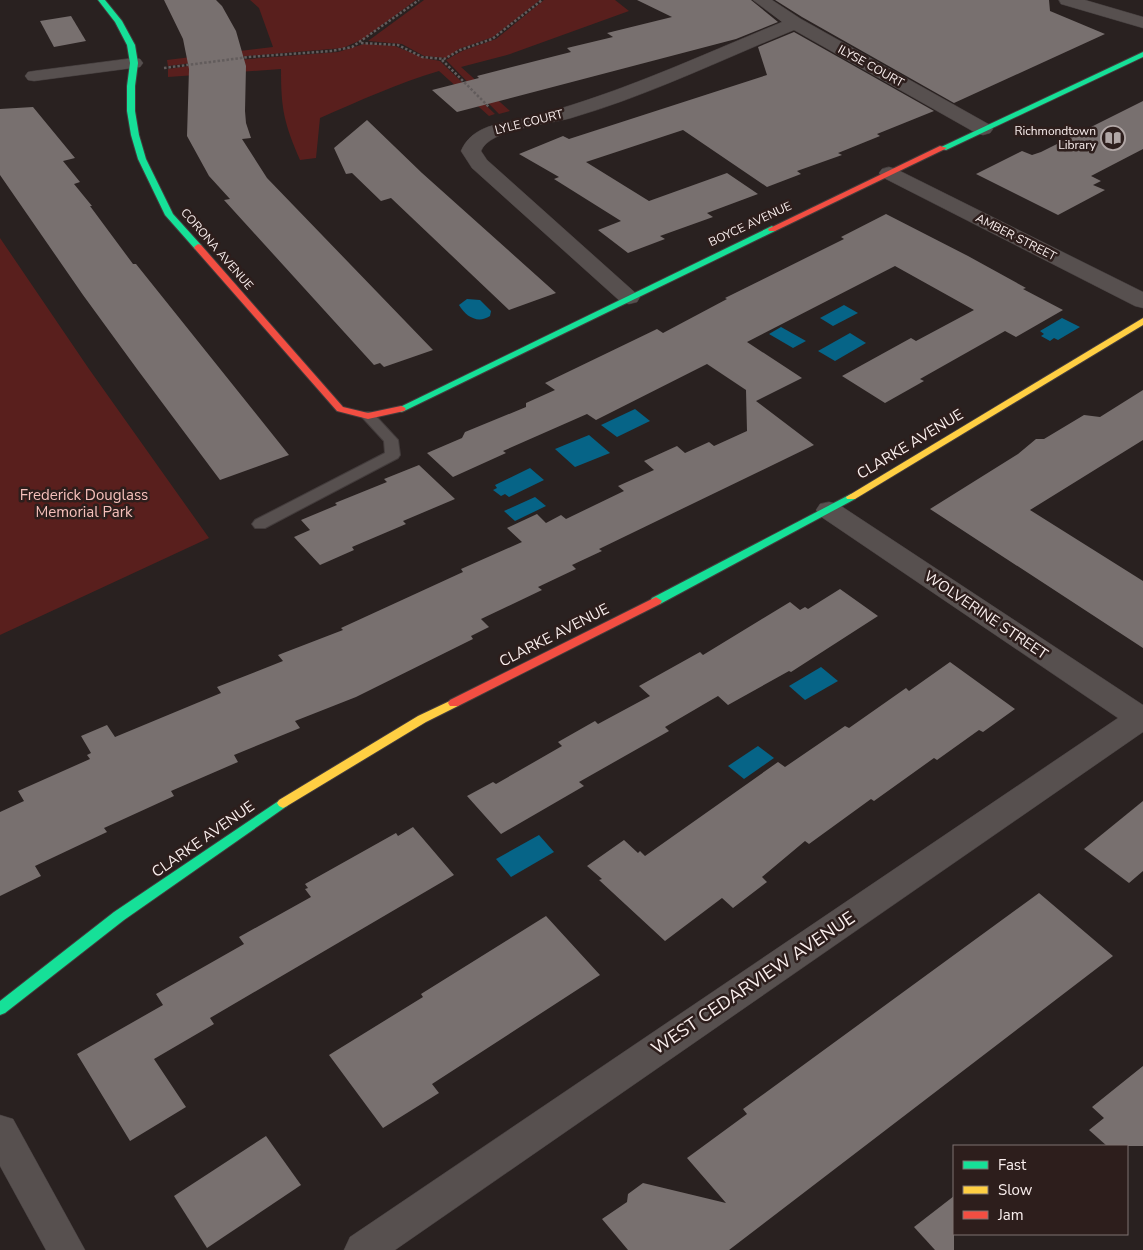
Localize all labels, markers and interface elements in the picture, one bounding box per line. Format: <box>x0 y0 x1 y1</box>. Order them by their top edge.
street label: ILYSE COURT <box>835 41 908 91</box>
street label: LYLE COURT <box>493 106 566 138</box>
place label: Richmondtown Library <box>1014 123 1097 153</box>
library icon: Richmondtown Library <box>1100 125 1126 151</box>
street label: BOYCE AVENUE <box>706 198 794 250</box>
street label: CORONA AVENUE <box>177 205 257 293</box>
street label: AMBER STREET <box>973 210 1060 265</box>
street label: CLARKE AVENUE <box>853 404 967 484</box>
park label: Frederick Douglass Memorial Park <box>20 485 148 522</box>
street label: WOLVERINE STREET <box>920 566 1052 664</box>
street label: CLARKE AVENUE <box>496 599 612 671</box>
street label: CLARKE AVENUE <box>148 796 258 882</box>
street label: WEST CEDARVIEW AVENUE <box>646 906 860 1060</box>
legend <box>953 1145 1128 1235</box>
text: Fast <box>998 1155 1027 1175</box>
text: Slow <box>998 1180 1033 1200</box>
text: Jam <box>997 1205 1024 1225</box>

